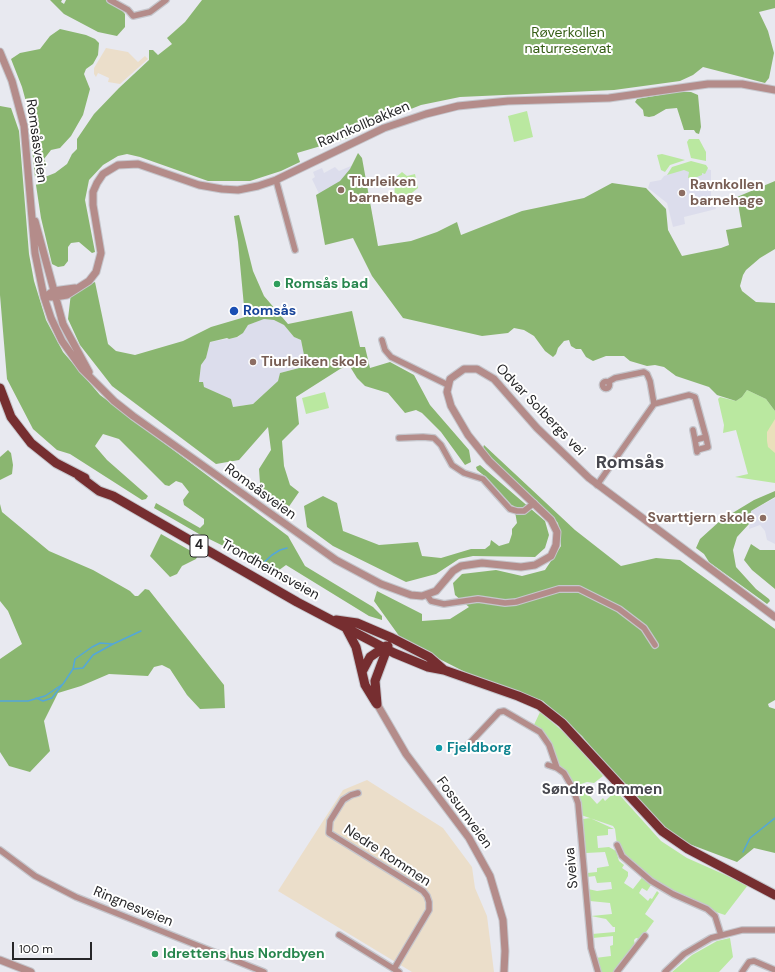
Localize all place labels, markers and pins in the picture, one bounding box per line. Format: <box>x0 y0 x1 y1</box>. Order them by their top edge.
place label: Tiurleiken barnehage <box>349 174 423 206</box>
place label: Ravnkollen barnehage <box>690 177 764 210</box>
marker: Tiurleiken barnehage <box>336 185 346 195</box>
marker: Ravnkollen barnehage <box>677 188 687 198</box>
place label: Romsås bad <box>285 276 368 292</box>
marker: Romsås bad <box>272 279 282 289</box>
place label: Romsås <box>243 303 296 319</box>
marker: Romsås <box>228 305 240 317</box>
place label: Tiurleiken skole <box>261 354 367 370</box>
marker: Tiurleiken skole <box>248 357 258 367</box>
place label: Svarttjern skole <box>647 510 755 526</box>
marker: Svarttjern skole <box>758 513 768 523</box>
place label: Fjeldborg <box>447 740 512 756</box>
marker: Fjeldborg <box>434 743 444 753</box>
place label: Idrettens hus Nordbyen <box>163 946 325 962</box>
marker: Idrettens hus Nordbyen <box>150 949 160 959</box>

